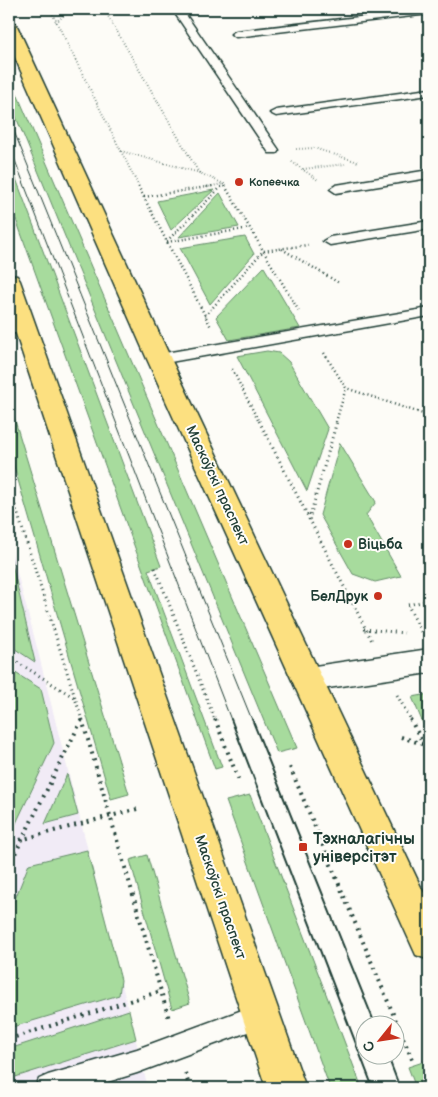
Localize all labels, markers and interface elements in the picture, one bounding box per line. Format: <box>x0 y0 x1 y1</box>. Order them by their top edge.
marker: Копеечка <box>233 176 245 188</box>
place label: Копеечка <box>249 176 300 189</box>
street label: Маскоўскі праспект <box>182 423 253 548</box>
place label: Віцьба <box>358 536 403 553</box>
marker: Віцьба <box>342 538 354 550</box>
place label: БелДрук <box>310 588 368 605</box>
marker: БелДрук <box>372 590 384 602</box>
place label: Тэхналагічны універсітэт <box>313 830 415 867</box>
street label: Маскоўскі праспект <box>191 833 250 962</box>
marker: Тэхналагічны універсітэт <box>297 841 309 853</box>
north arrow <box>356 1014 406 1064</box>
text: С <box>359 1038 379 1055</box>

